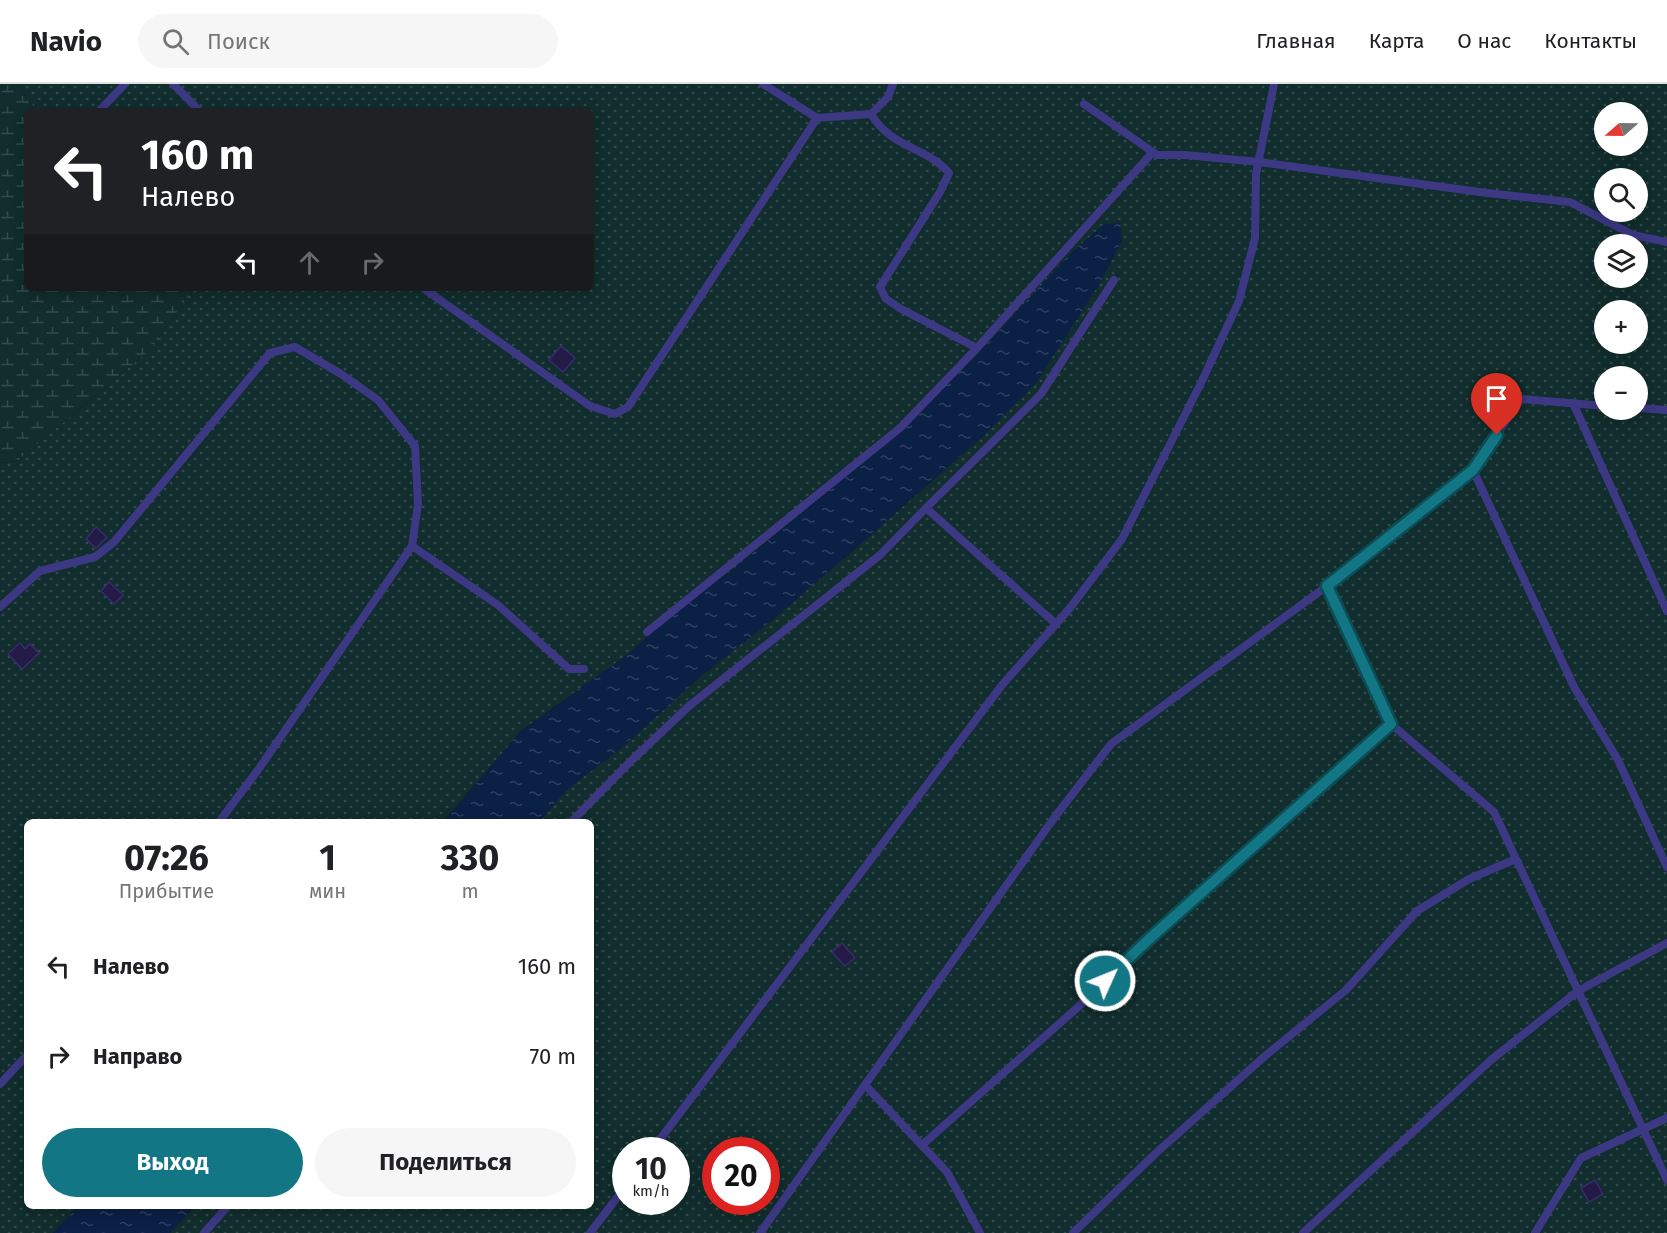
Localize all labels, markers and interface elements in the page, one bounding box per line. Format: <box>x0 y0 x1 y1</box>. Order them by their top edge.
search box <box>138 14 558 68</box>
text: Navio <box>30 25 102 58</box>
icon: search <box>159 25 192 58</box>
text: Поиск <box>207 28 270 55</box>
text: Главная <box>1256 28 1336 54</box>
text: Карта <box>1369 28 1424 54</box>
text: О нас <box>1457 28 1511 54</box>
text: Контакты <box>1544 28 1637 54</box>
north arrow <box>1594 102 1648 156</box>
map controls <box>1594 102 1648 420</box>
text: 160 m <box>141 130 254 180</box>
icon: left <box>42 132 120 210</box>
button: search <box>1594 168 1648 222</box>
text: Налево <box>141 181 235 213</box>
button: layers <box>1594 234 1648 288</box>
icon: left <box>230 246 263 279</box>
icon: ahead <box>293 246 326 279</box>
icon: right <box>356 246 389 279</box>
button: + <box>1594 300 1648 354</box>
button: − <box>1594 366 1648 420</box>
pin <box>1471 373 1522 435</box>
icon: arrive <box>1480 382 1513 415</box>
text: 07:26 <box>124 836 209 880</box>
text: 1 <box>319 836 336 880</box>
text: 330 <box>441 836 499 880</box>
text: Прибытие <box>119 879 214 903</box>
text: мин <box>309 879 346 903</box>
text: m <box>462 879 479 903</box>
position arrow <box>1073 949 1137 1013</box>
icon: left <box>42 950 75 983</box>
text: Налево <box>93 953 169 980</box>
text: 160 m <box>518 953 576 980</box>
icon: right <box>42 1040 75 1073</box>
text: Направо <box>93 1043 182 1070</box>
text: 70 m <box>530 1043 576 1070</box>
button: Выход <box>42 1128 303 1197</box>
button: Поделиться <box>315 1128 576 1197</box>
speed limit sign: 20 <box>702 1137 780 1215</box>
text: 10 <box>635 1151 667 1187</box>
text: km/h <box>632 1182 670 1200</box>

